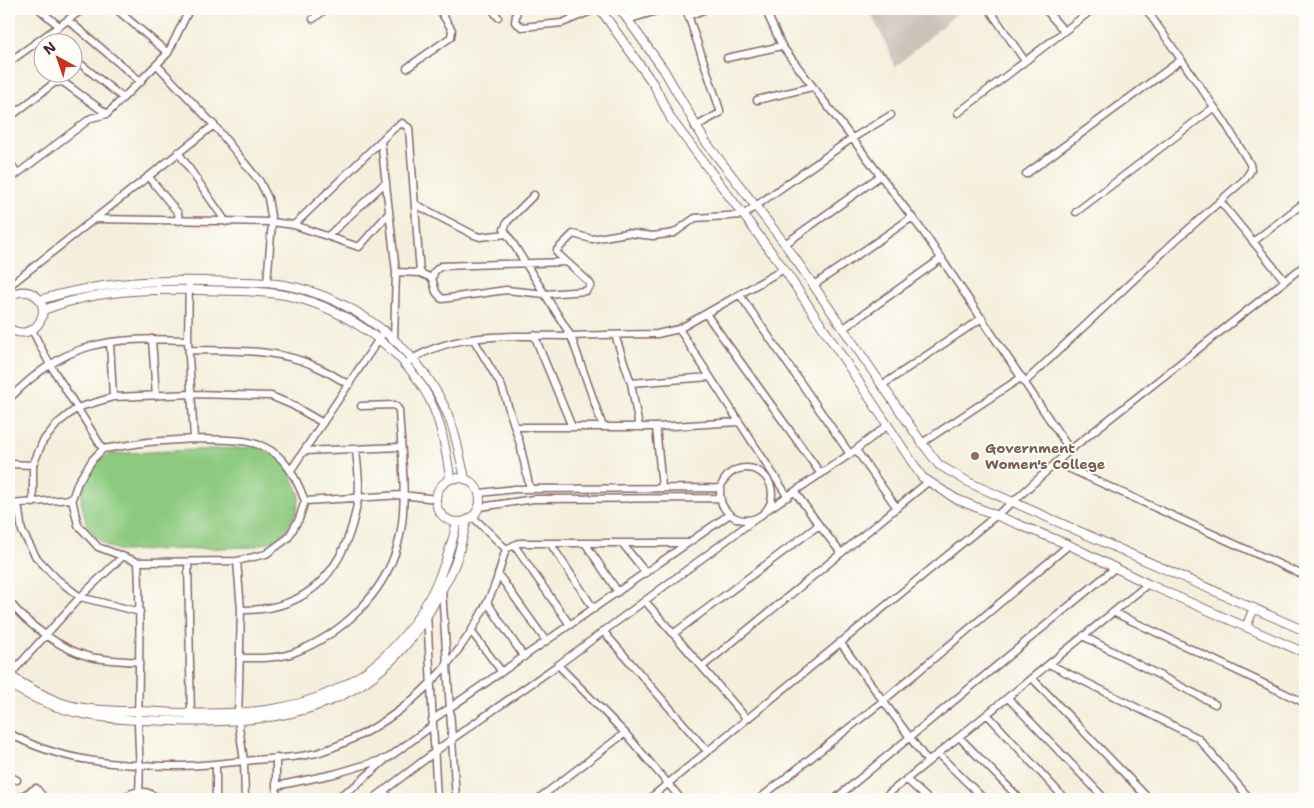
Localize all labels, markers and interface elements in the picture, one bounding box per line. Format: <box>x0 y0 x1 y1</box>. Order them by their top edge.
north arrow <box>32 32 82 82</box>
text: N <box>40 38 60 59</box>
place label: Government Women's College <box>985 439 1105 473</box>
marker: Government Women's College <box>969 450 981 462</box>

